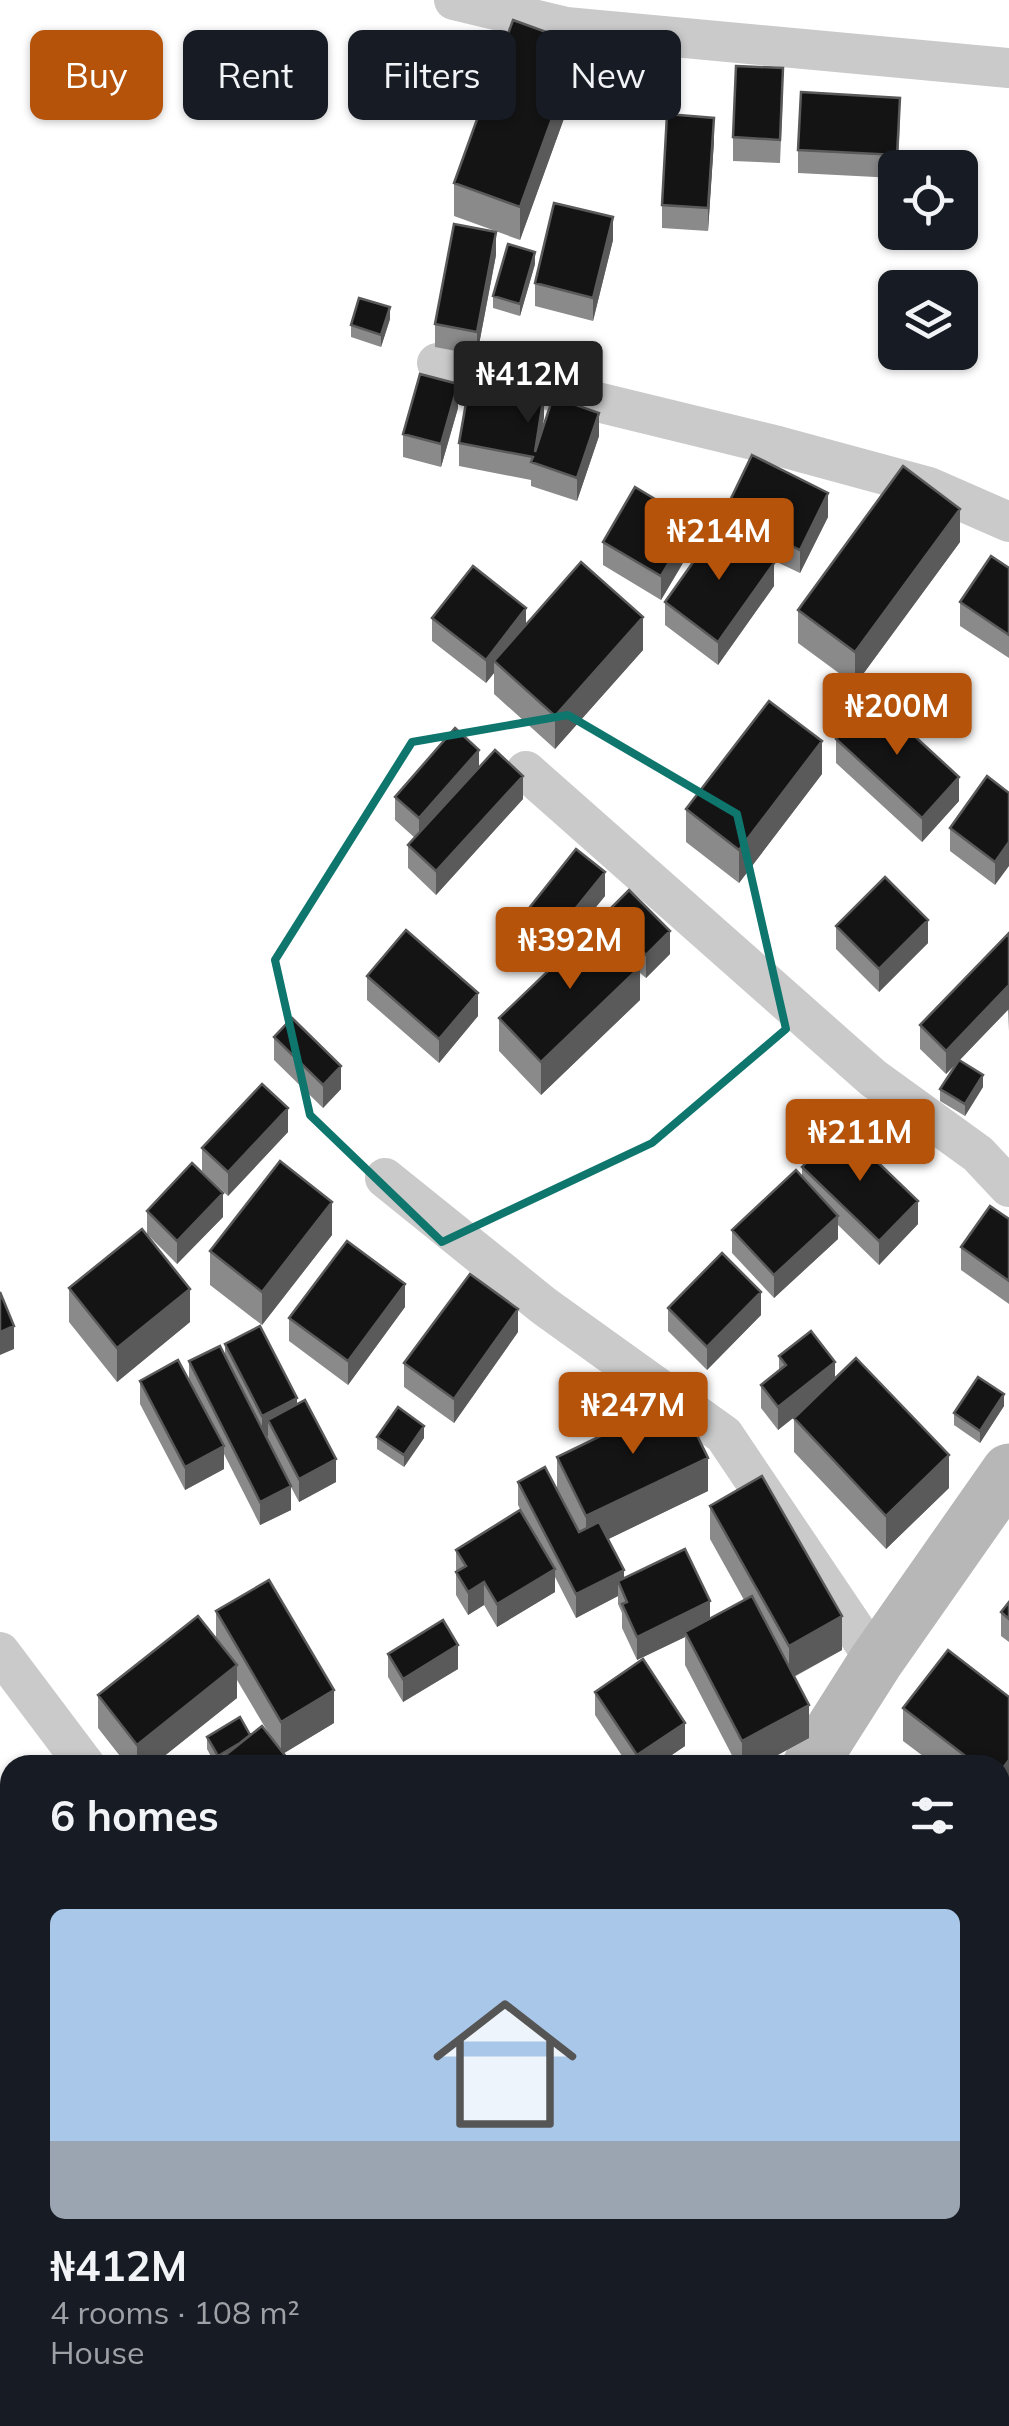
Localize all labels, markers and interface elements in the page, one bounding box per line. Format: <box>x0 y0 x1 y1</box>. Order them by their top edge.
chip: Buy <box>30 30 163 120</box>
chip: Rent <box>183 30 328 120</box>
chip: Filters <box>348 30 516 120</box>
chip: New <box>536 30 681 120</box>
map controls <box>878 150 978 370</box>
button: locate <box>878 150 978 250</box>
button: layers <box>878 270 978 370</box>
pin: ₦412M <box>458 341 598 426</box>
text: ₦412M <box>476 353 580 393</box>
pin: ₦214M <box>649 498 789 583</box>
text: ₦214M <box>667 510 771 550</box>
pin: ₦200M <box>827 673 967 758</box>
text: ₦200M <box>845 685 949 725</box>
pin: ₦392M <box>500 907 640 992</box>
text: ₦392M <box>518 919 622 959</box>
pin: ₦211M <box>790 1099 930 1184</box>
text: ₦211M <box>808 1111 912 1151</box>
pin: ₦247M <box>563 1372 703 1457</box>
text: ₦247M <box>581 1384 685 1424</box>
icon: filters <box>905 1788 960 1843</box>
text: 6 homes <box>50 1789 219 1842</box>
icon: home <box>415 1974 595 2154</box>
text: ₦412M <box>50 2239 187 2292</box>
text: 4 rooms · 108 m² <box>50 2292 300 2332</box>
text: House <box>50 2332 145 2372</box>

